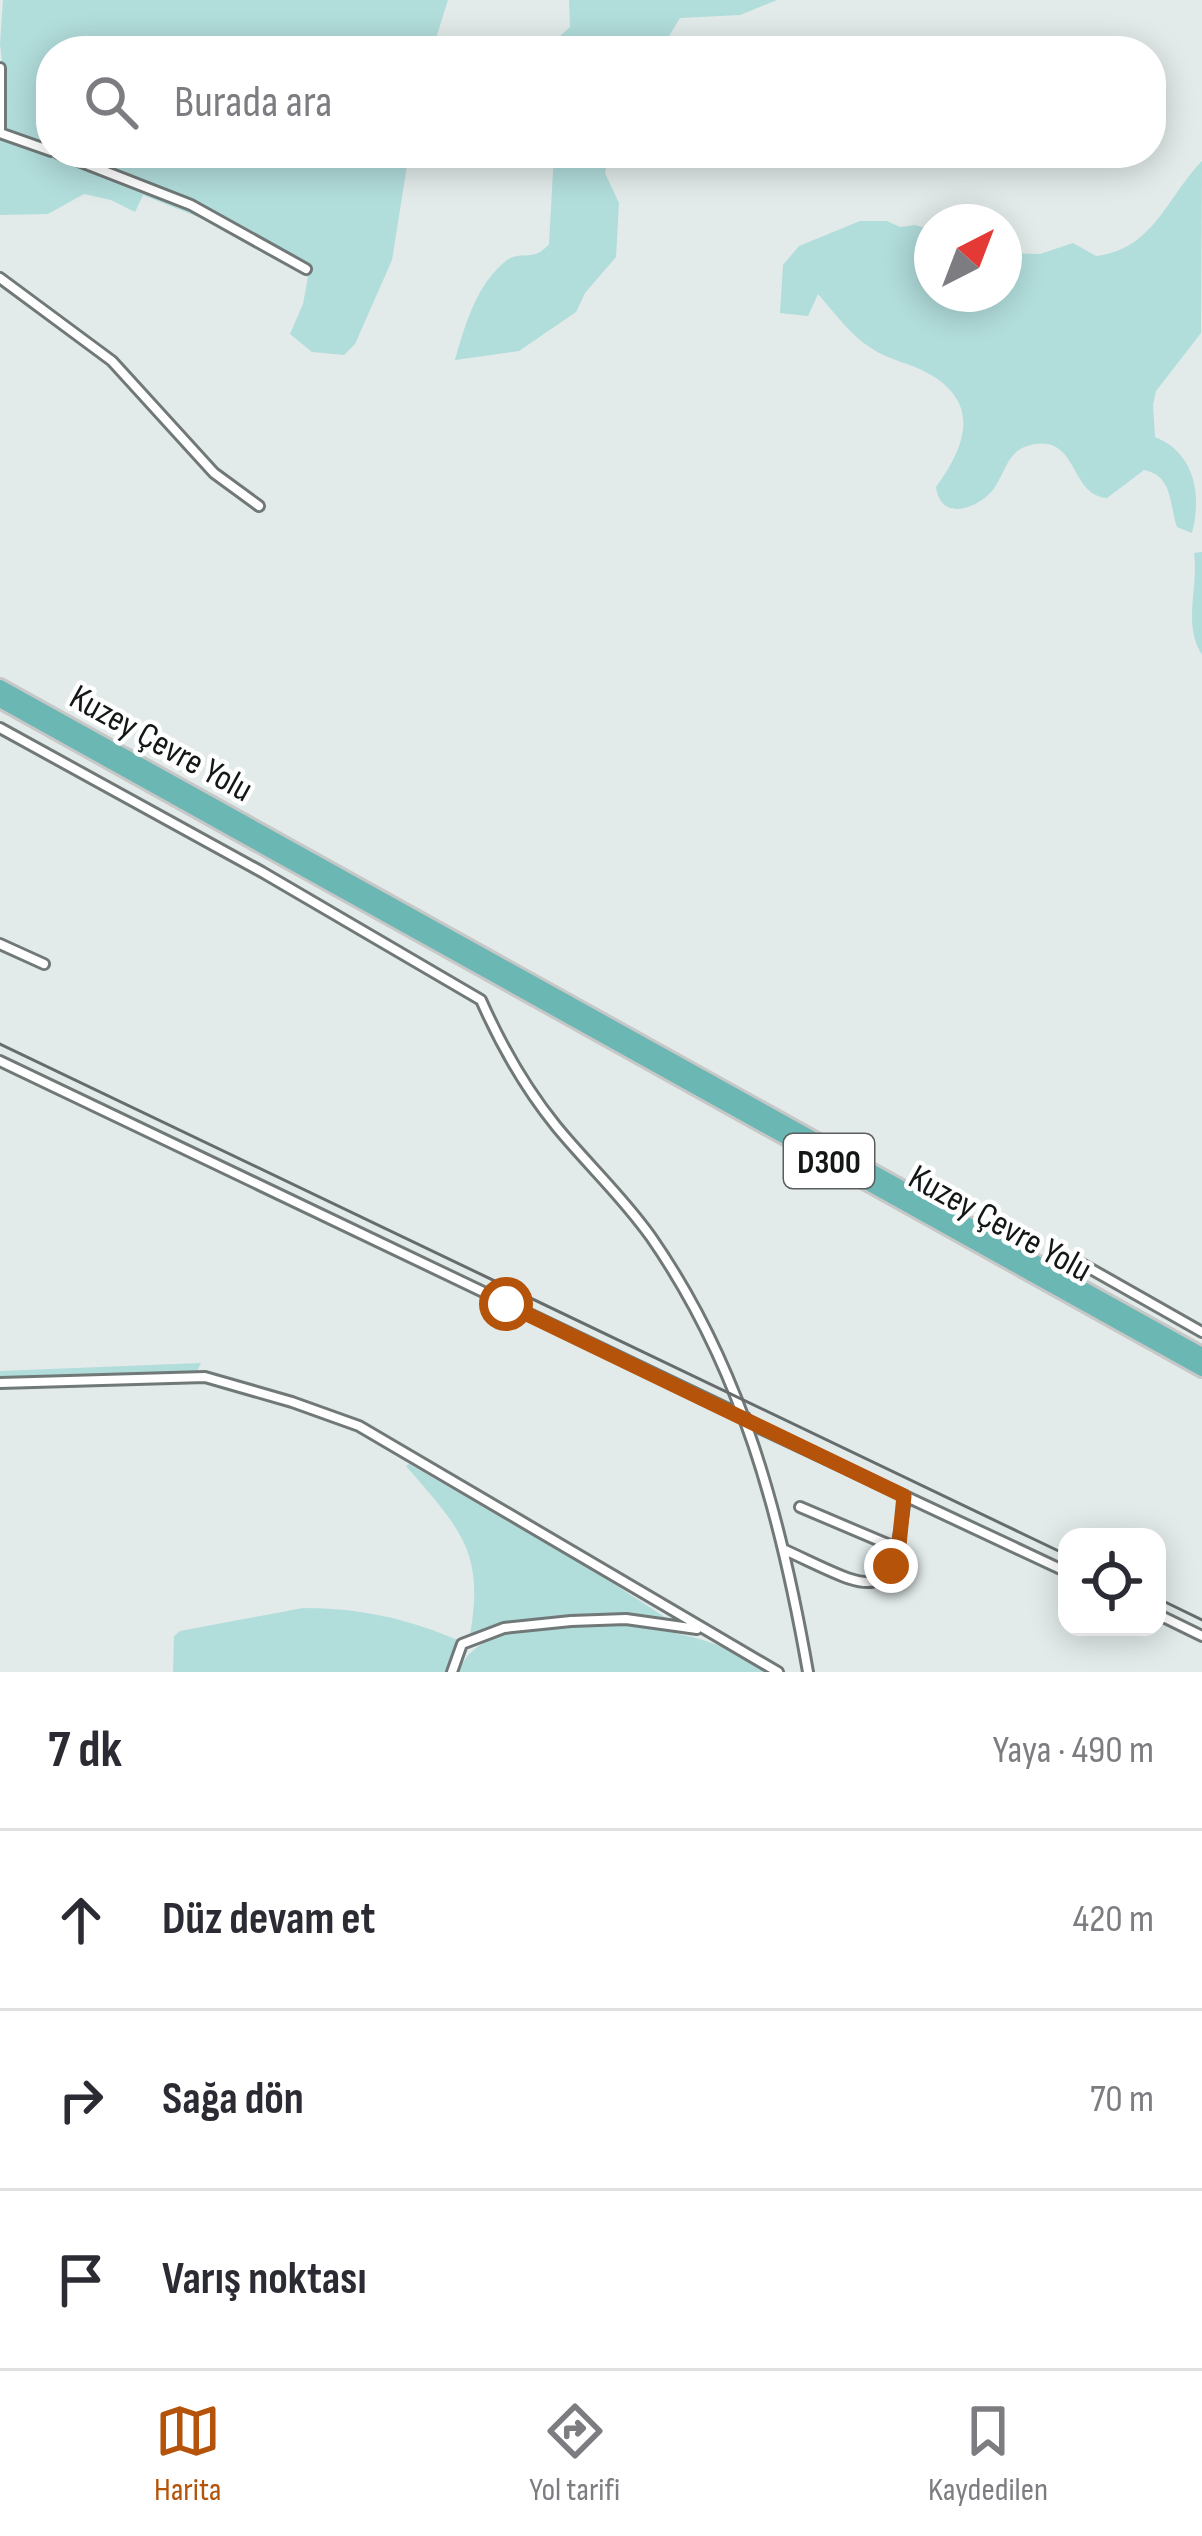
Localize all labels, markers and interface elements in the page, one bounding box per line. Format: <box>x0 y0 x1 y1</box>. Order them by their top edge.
search box <box>36 36 1166 168</box>
icon: search <box>78 69 144 135</box>
text: Burada ara <box>174 75 332 130</box>
north arrow <box>914 204 1022 312</box>
street label: Kuzey Çevre Yolu <box>62 676 260 812</box>
road number: D300 <box>784 1134 874 1188</box>
street label: Kuzey Çevre Yolu <box>901 1156 1099 1292</box>
route start <box>479 1277 533 1331</box>
map controls <box>1058 1528 1166 1636</box>
button: locate <box>1058 1528 1166 1636</box>
route end <box>864 1539 918 1593</box>
text: 7 dk <box>48 1720 122 1781</box>
text: Yaya · 490 m <box>993 1727 1154 1774</box>
icon: ahead <box>48 1887 114 1953</box>
text: Düz devam et <box>162 1892 375 1947</box>
text: 420 m <box>1073 1896 1154 1943</box>
icon: right <box>48 2067 114 2133</box>
text: Sağa dön <box>162 2072 304 2127</box>
text: 70 m <box>1090 2076 1154 2123</box>
icon: arrive <box>48 2247 114 2313</box>
text: Varış noktası <box>162 2252 367 2307</box>
tab: Harita <box>154 2398 222 2510</box>
tab: Yol tarifi <box>529 2398 620 2510</box>
tab: Kaydedilen <box>928 2398 1048 2510</box>

